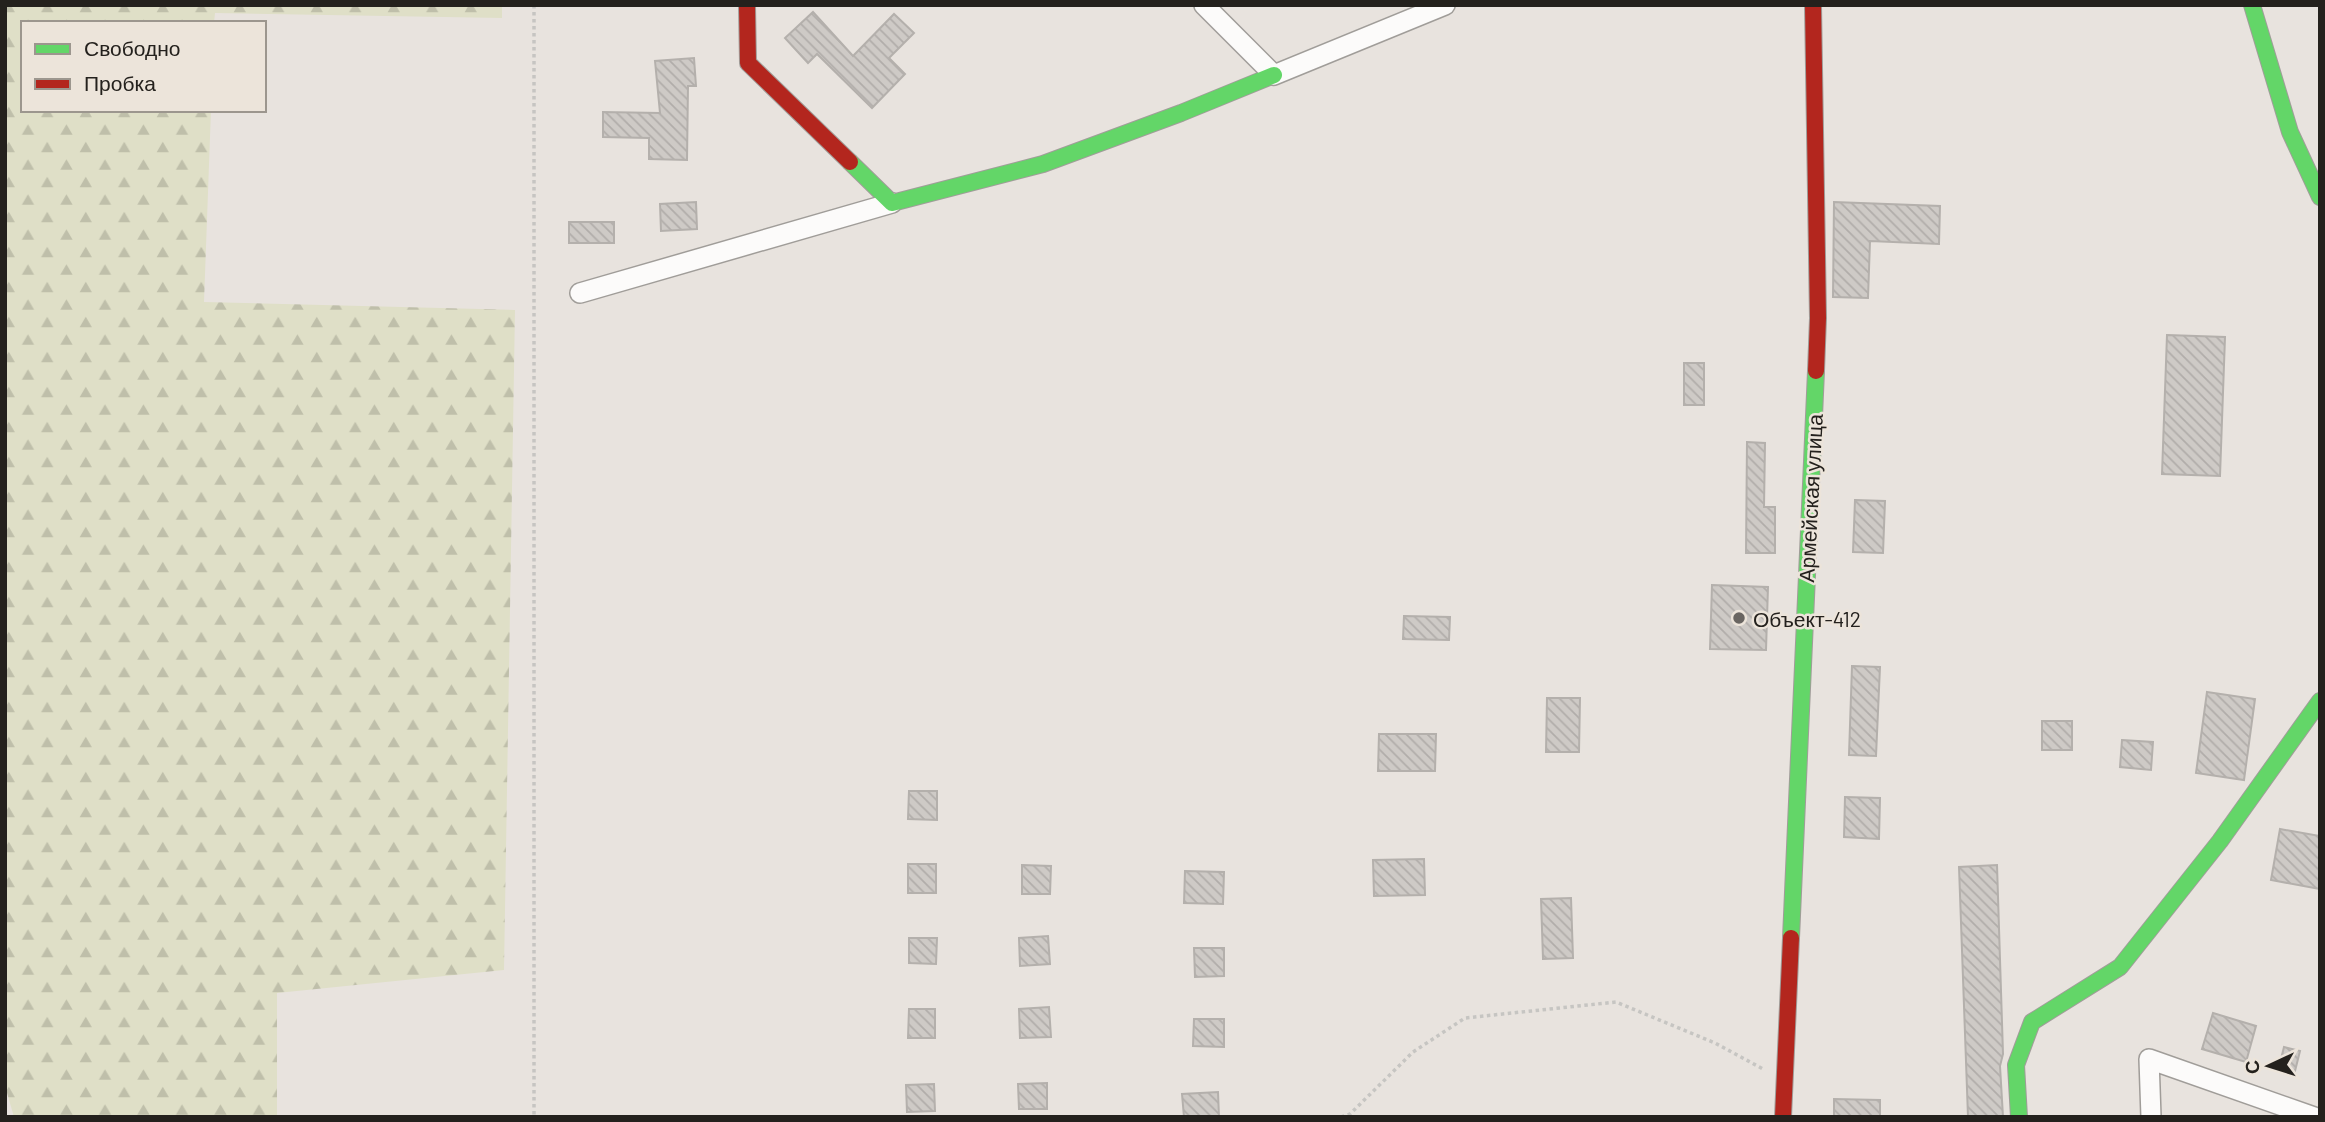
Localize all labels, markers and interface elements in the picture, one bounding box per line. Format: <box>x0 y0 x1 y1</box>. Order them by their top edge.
legend <box>21 21 266 112</box>
text: Свободно <box>84 35 181 60</box>
text: Пробка <box>84 70 156 95</box>
street label: Армейская улица <box>1793 413 1827 583</box>
place label: Объект-412 <box>1753 606 1861 631</box>
marker: Объект-412 <box>1731 610 1747 626</box>
north arrow <box>2234 1031 2304 1101</box>
text: С <box>2240 1059 2263 1075</box>

